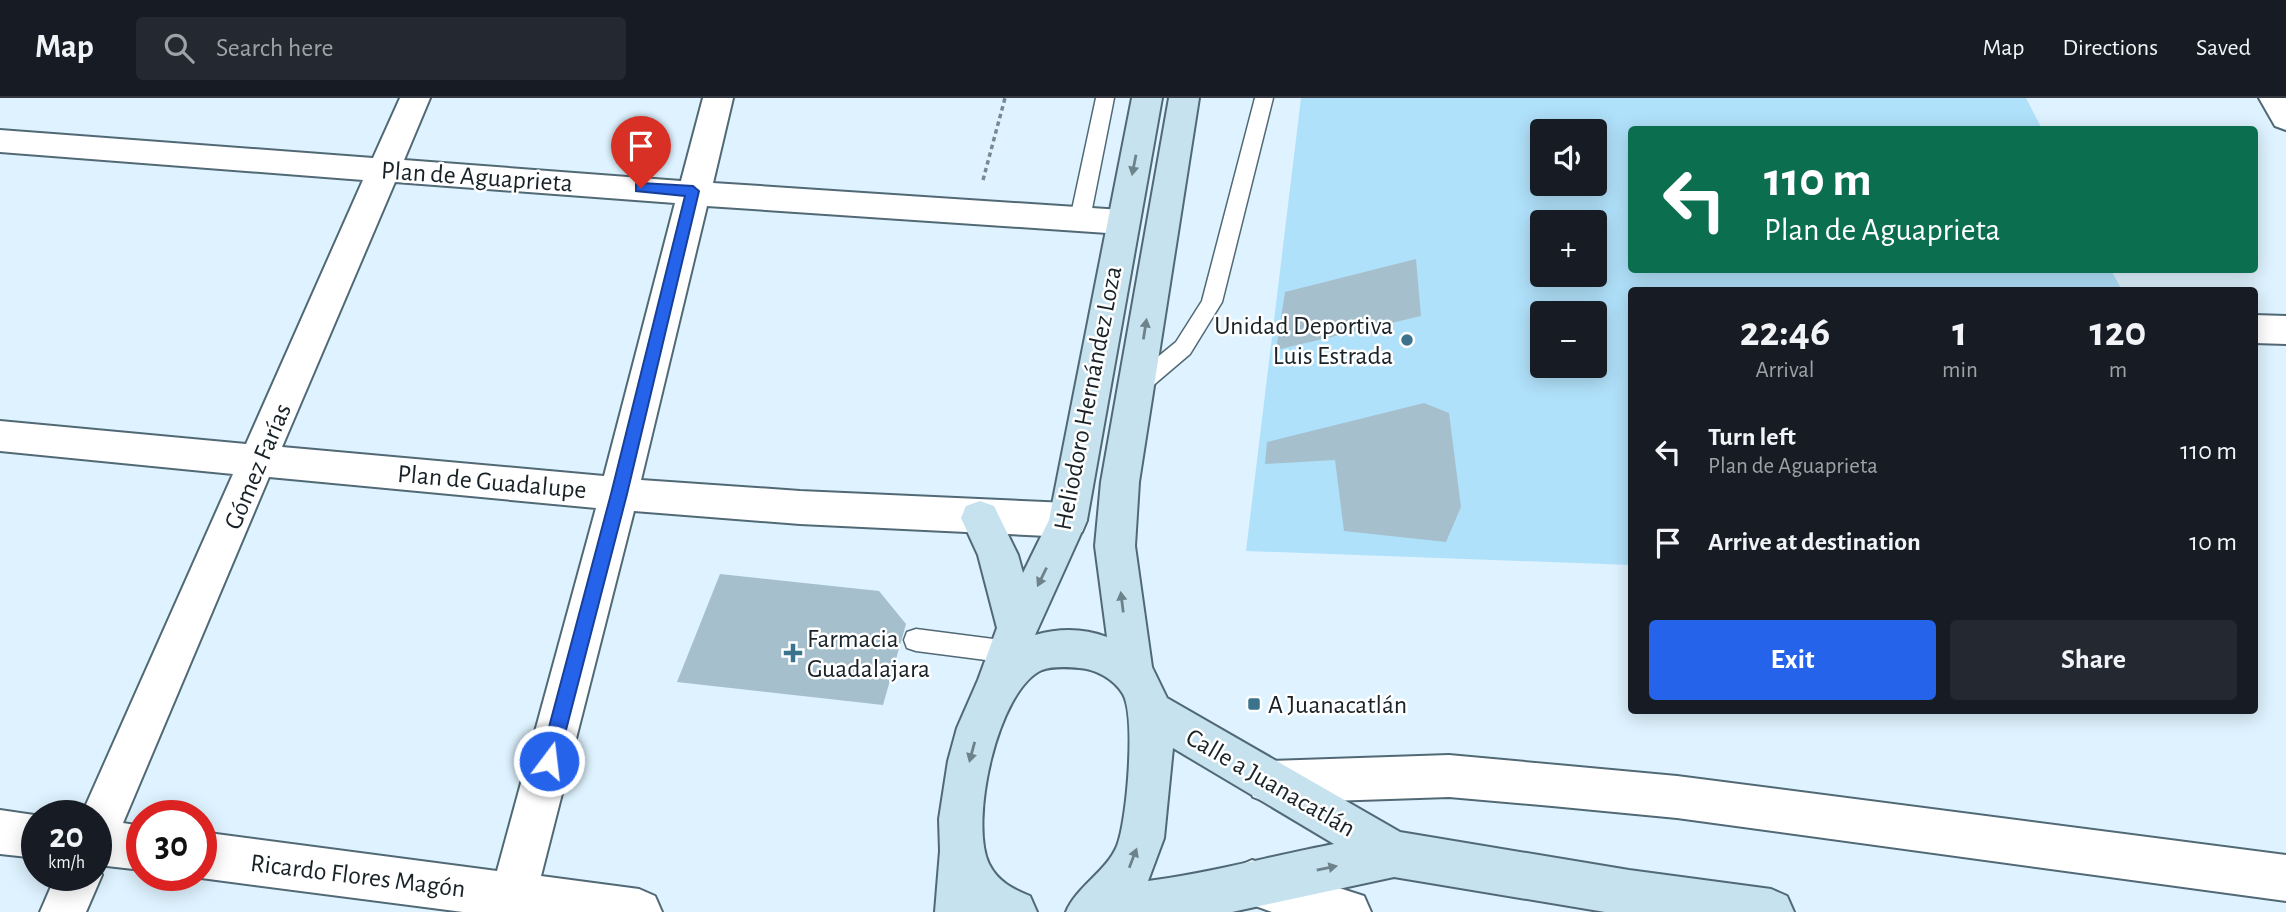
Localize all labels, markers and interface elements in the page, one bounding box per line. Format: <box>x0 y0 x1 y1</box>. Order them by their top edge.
search box <box>136 17 626 80</box>
icon: search <box>160 29 198 67</box>
text: Map <box>35 31 94 64</box>
text: Search here <box>216 35 334 61</box>
text: Map <box>1982 36 2024 60</box>
text: Directions <box>2062 36 2158 60</box>
text: Saved <box>2196 36 2251 60</box>
pin <box>611 116 671 188</box>
map controls <box>1530 119 1607 378</box>
button: sound <box>1530 119 1607 196</box>
icon: arrive <box>622 127 660 165</box>
one-way arrow <box>1128 154 1139 176</box>
icon: left <box>1649 154 1740 245</box>
text: 110 m <box>1764 156 1872 205</box>
street label: Plan de Aguaprieta <box>380 157 574 197</box>
button: + <box>1530 210 1607 287</box>
text: Plan de Aguaprieta <box>1764 214 2000 246</box>
street label: Heliodoro Hernández Loza <box>1050 264 1126 532</box>
button: − <box>1530 301 1607 378</box>
text: 22:46 <box>1740 311 1830 353</box>
text: 1 <box>1952 311 1967 353</box>
text: 120 <box>2090 311 2146 353</box>
place label: Unidad Deportiva Luis Estrada <box>1214 313 1393 369</box>
one-way arrow <box>1140 318 1151 340</box>
marker: Unidad Deportiva Luis Estrada <box>1399 332 1415 348</box>
text: Arrival <box>1755 359 1815 382</box>
text: min <box>1942 359 1978 382</box>
text: m <box>2109 359 2127 382</box>
street label: Gómez Farías <box>220 400 296 533</box>
text: Turn left <box>1708 424 1796 450</box>
icon: left <box>1649 433 1687 471</box>
text: 110 m <box>2180 438 2237 464</box>
text: Plan de Aguaprieta <box>1708 455 1878 478</box>
street label: Plan de Guadalupe <box>396 461 588 503</box>
icon: arrive <box>1649 524 1687 562</box>
text: Arrive at destination <box>1708 529 1921 555</box>
text: 10 m <box>2189 529 2237 555</box>
one-way arrow <box>1036 567 1047 587</box>
one-way arrow <box>1117 591 1128 613</box>
button: Exit <box>1649 620 1936 700</box>
button: Share <box>1950 620 2237 700</box>
place label: Farmacia Guadalajara <box>807 626 930 682</box>
marker: Farmacia Guadalajara <box>785 645 801 661</box>
place label: A Juanacatlán <box>1268 692 1407 718</box>
marker: A Juanacatlán <box>1246 696 1262 712</box>
position arrow <box>512 724 586 798</box>
street label: Calle a Juanacatlán <box>1181 724 1360 842</box>
one-way arrow <box>967 742 977 763</box>
speed limit sign: 30 <box>126 800 217 891</box>
text: 20 <box>49 819 84 854</box>
one-way arrow <box>1128 847 1139 868</box>
street label: Ricardo Flores Magón <box>249 850 467 902</box>
text: km/h <box>48 854 85 872</box>
one-way arrow <box>1316 862 1338 873</box>

